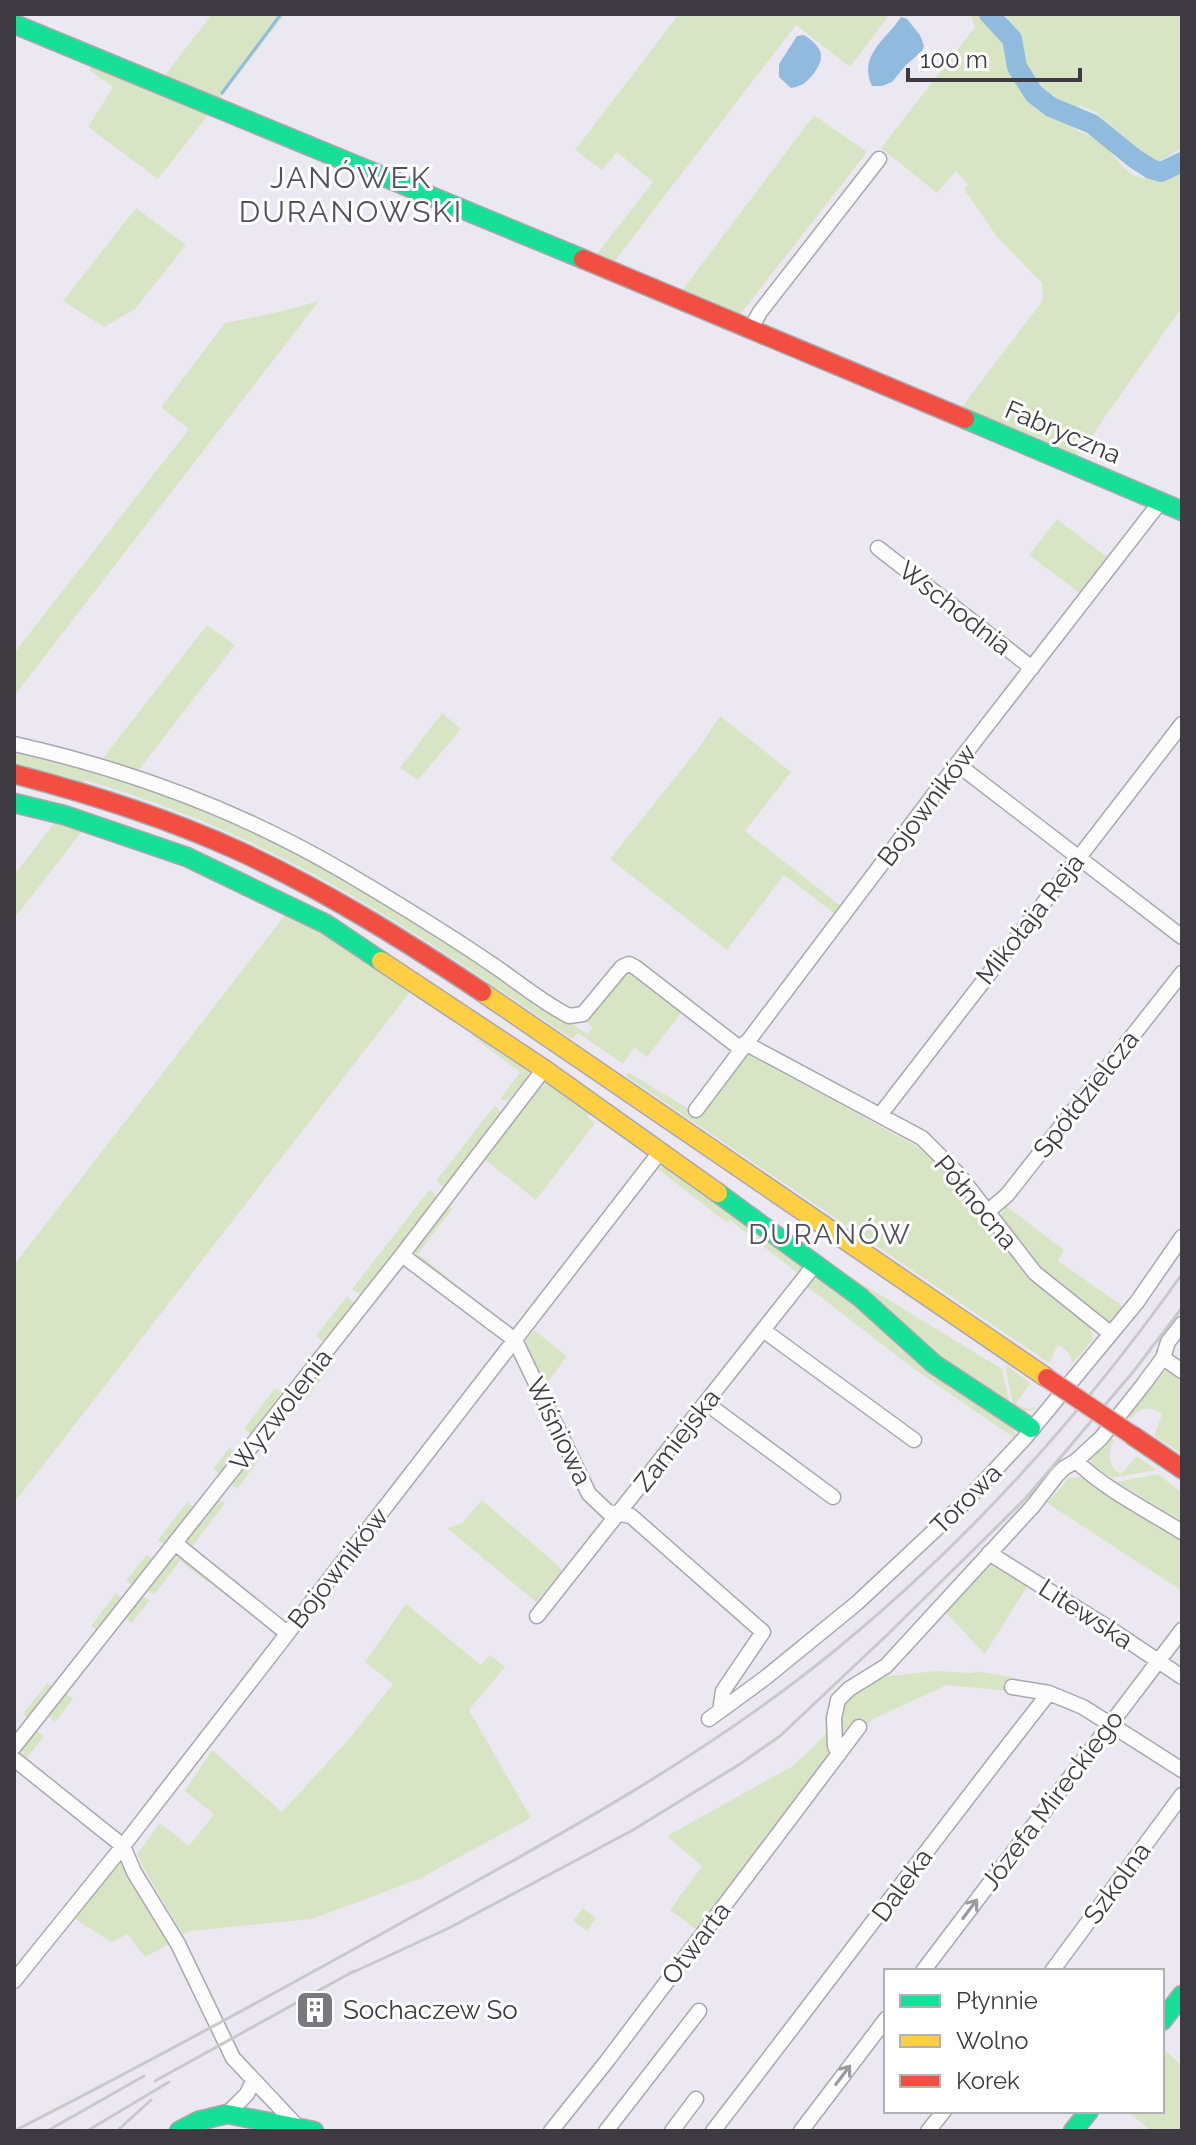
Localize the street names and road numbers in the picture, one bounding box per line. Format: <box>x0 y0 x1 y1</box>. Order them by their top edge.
street label: Fabryczna <box>1001 394 1125 470</box>
street label: Wschodnia <box>893 555 1017 661</box>
street label: Bojowników <box>871 738 983 872</box>
street label: Mikołaja Reja <box>970 848 1090 990</box>
street label: Spółdzielcza <box>1027 1024 1145 1164</box>
street label: Północna <box>928 1149 1024 1255</box>
street label: Wyzwolenia <box>224 1343 338 1477</box>
street label: Wiśniowa <box>520 1372 598 1490</box>
street label: Zamiejska <box>628 1383 726 1497</box>
street label: Torowa <box>925 1458 1007 1540</box>
street label: Bojowników <box>282 1502 394 1634</box>
street label: Litewska <box>1034 1573 1138 1655</box>
street label: Józefa Mireckiego <box>975 1704 1129 1896</box>
street label: Szkolna <box>1077 1836 1157 1930</box>
street label: Daleka <box>865 1843 939 1927</box>
street label: Otwarta <box>655 1896 737 1990</box>

